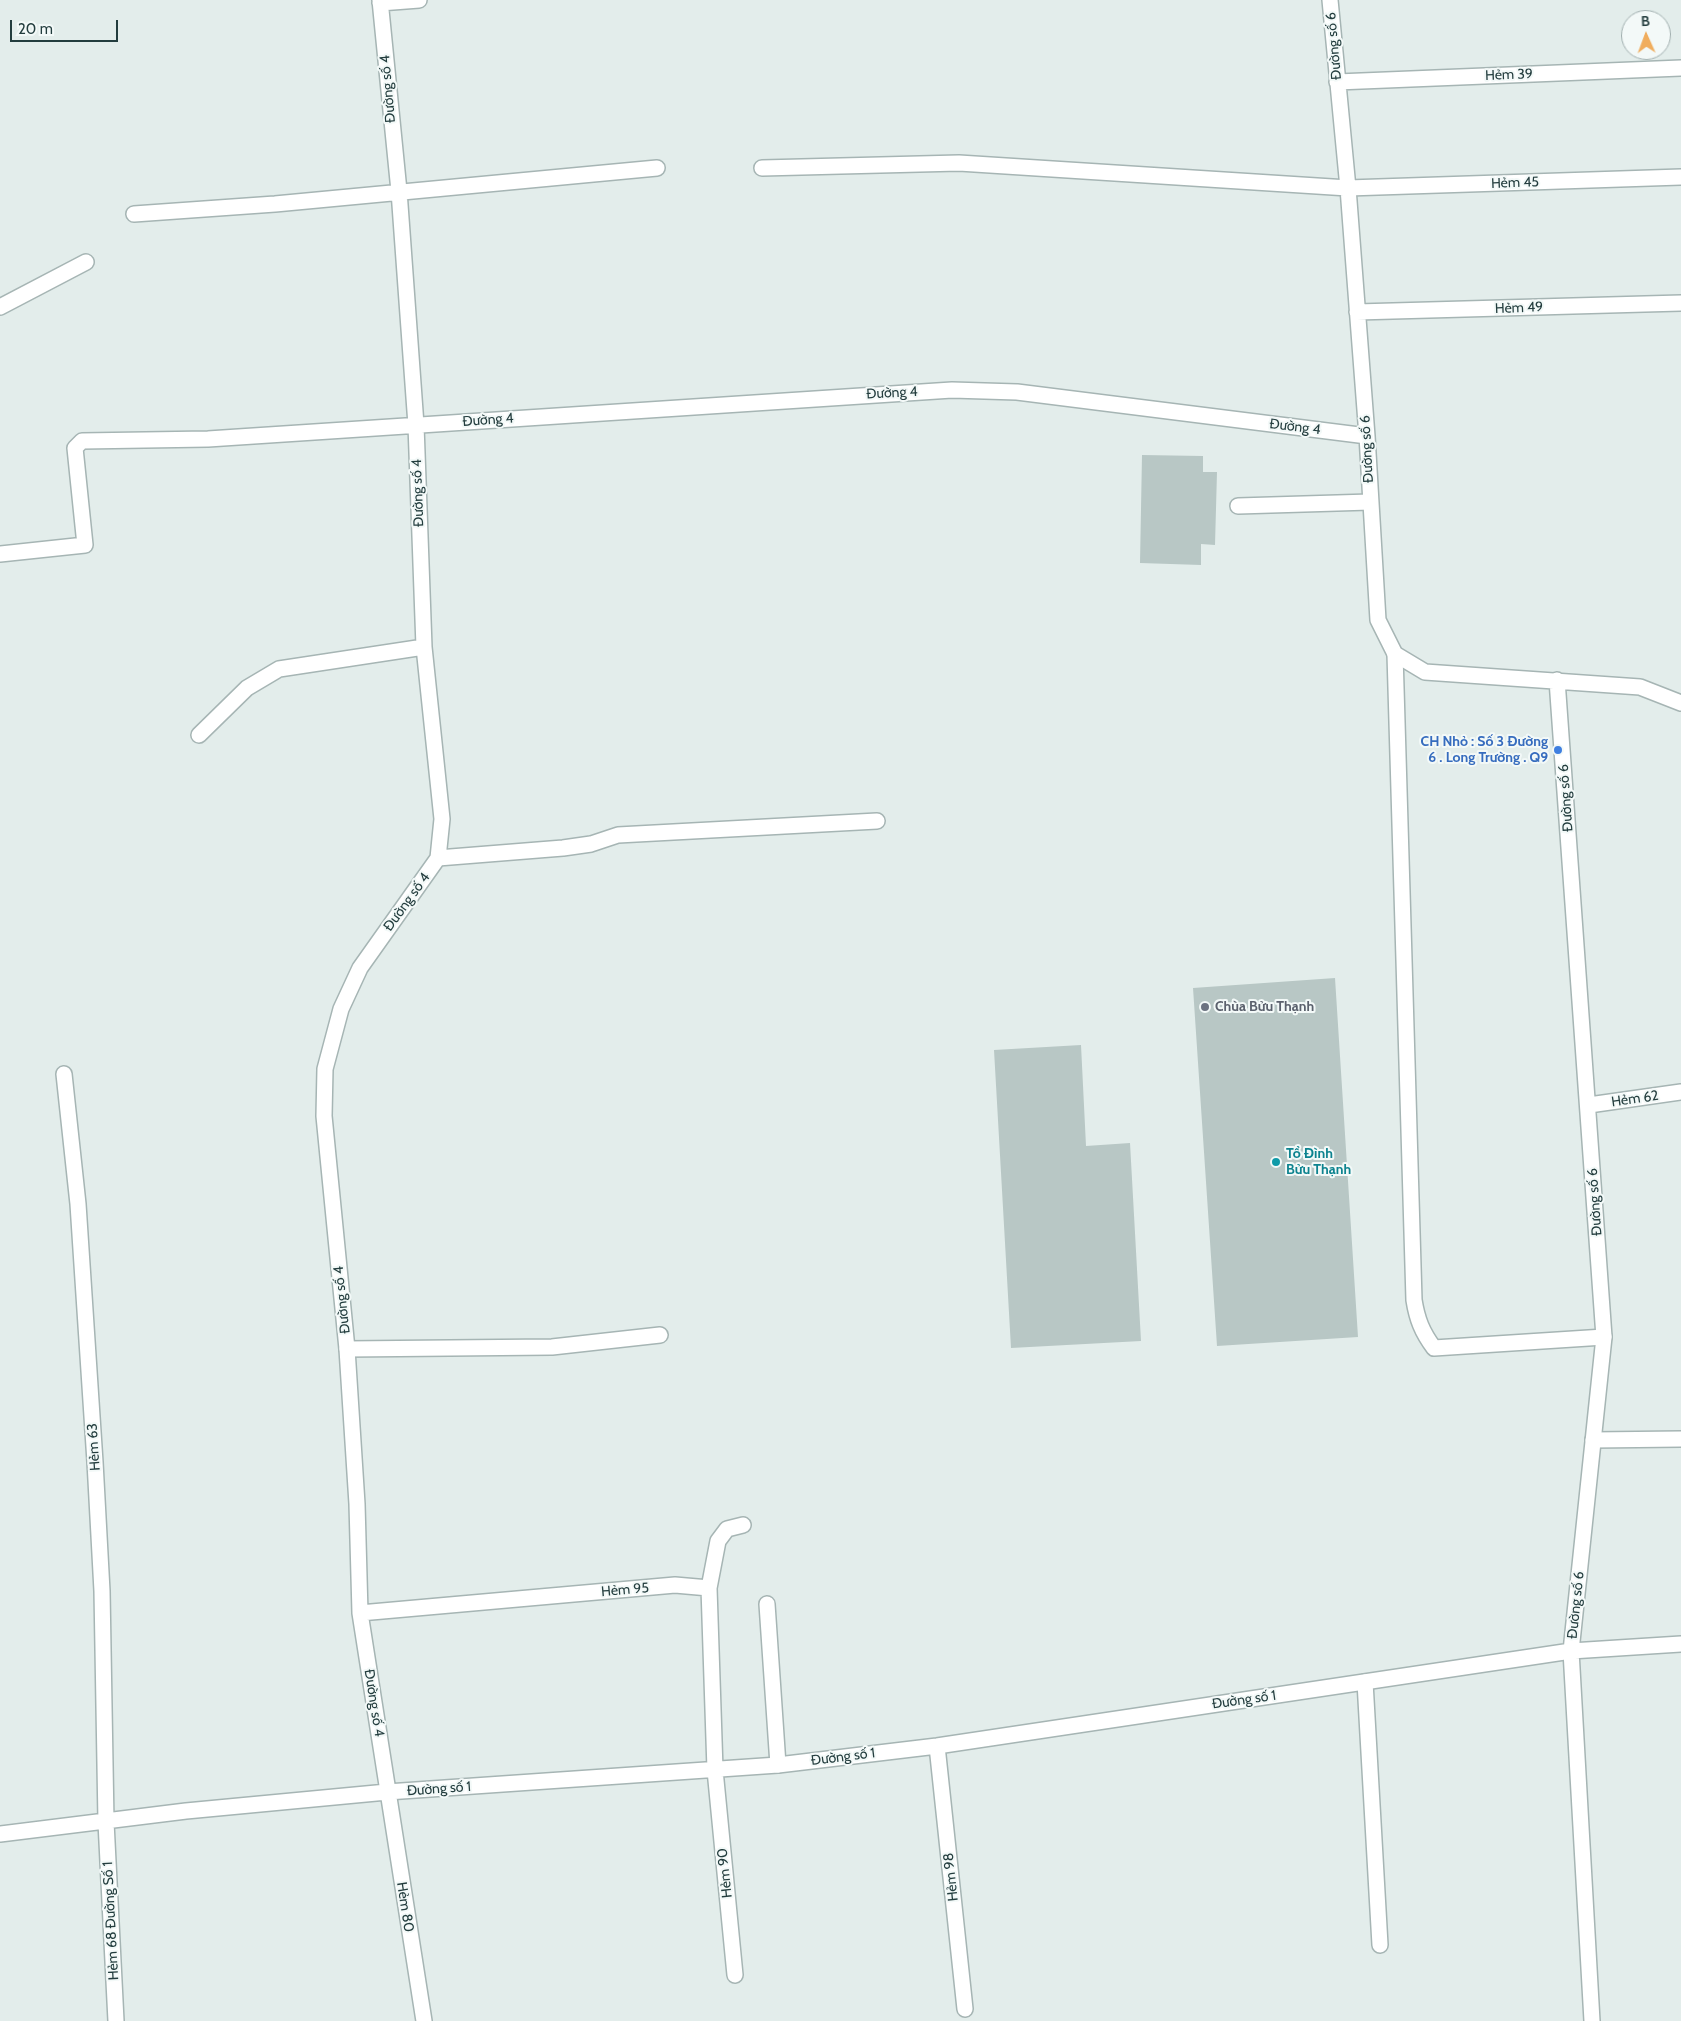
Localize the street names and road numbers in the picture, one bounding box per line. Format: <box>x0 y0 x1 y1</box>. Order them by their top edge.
street label: Đường số 6 <box>1323 12 1345 80</box>
street label: Đường số 4 <box>377 54 399 124</box>
street label: Hẻm 39 <box>1485 66 1533 84</box>
street label: Hẻm 45 <box>1491 174 1539 192</box>
street label: Hẻm 49 <box>1495 299 1543 317</box>
street label: Đường 4 <box>866 383 918 403</box>
street label: Đường 4 <box>462 410 514 430</box>
street label: Đường số 6 <box>1357 415 1377 483</box>
street label: Đường 4 <box>1269 416 1321 438</box>
street label: Đường số 4 <box>408 459 428 527</box>
street label: Đường số 6 <box>1555 764 1577 832</box>
street label: Đường số 4 <box>380 870 434 934</box>
street label: Hẻm 62 <box>1610 1087 1660 1111</box>
street label: Đường số 6 <box>1584 1168 1606 1236</box>
street label: Đường số 4 <box>330 1265 354 1335</box>
street label: Hẻm 63 <box>84 1423 104 1471</box>
street label: Đường số 6 <box>1564 1570 1588 1640</box>
street label: Hẻm 95 <box>600 1580 650 1600</box>
street label: Đường số 4 <box>360 1668 388 1738</box>
street label: Đường số 1 <box>1211 1687 1277 1713</box>
street label: Đường số 1 <box>810 1745 876 1769</box>
street label: Đường số 1 <box>406 1778 472 1800</box>
street label: Hẻm 90 <box>714 1847 736 1899</box>
street label: Hẻm 98 <box>940 1852 962 1902</box>
street label: Hẻm 68 Đường Số 1 <box>100 1861 122 1981</box>
street label: Hẻm 80 <box>393 1881 417 1933</box>

